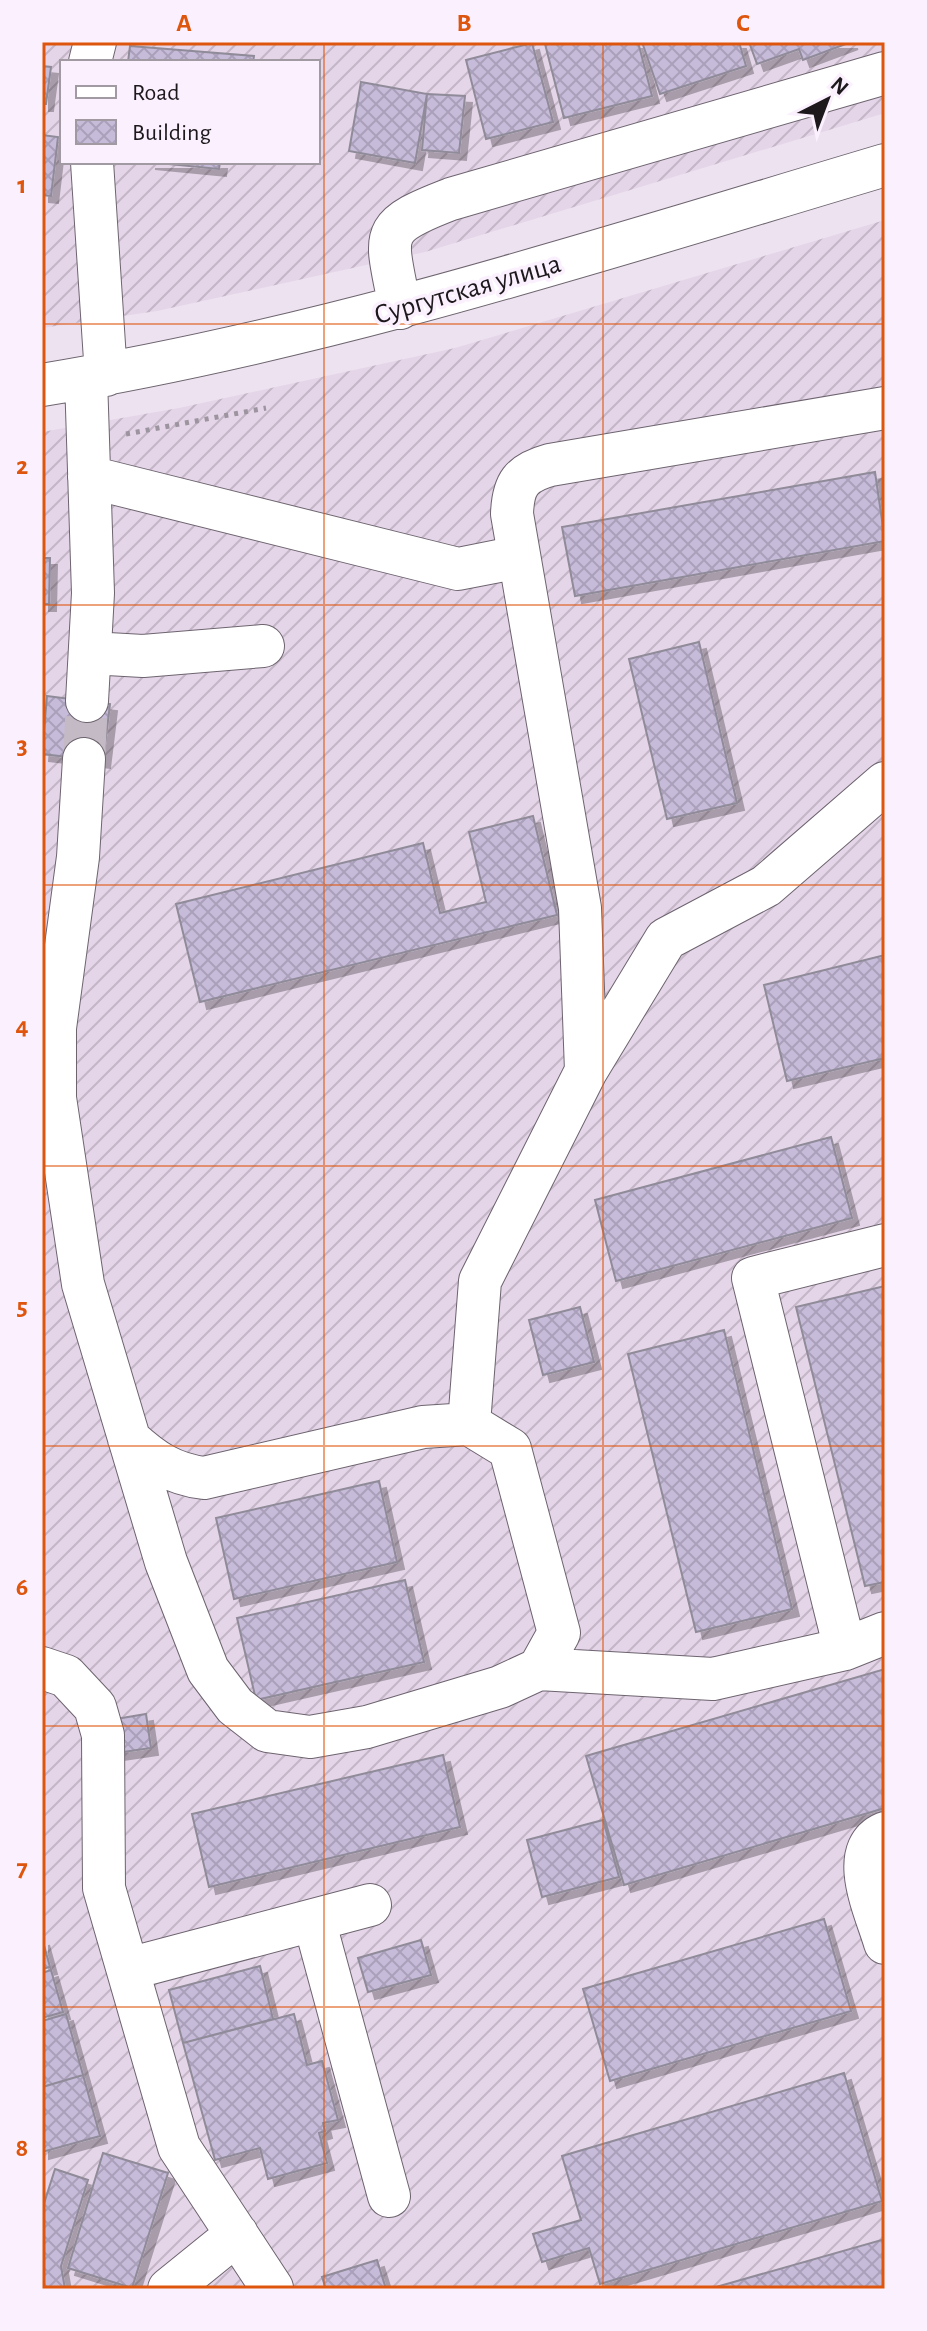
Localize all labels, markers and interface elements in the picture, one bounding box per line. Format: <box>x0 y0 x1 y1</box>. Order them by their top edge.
text: A <box>176 10 192 36</box>
text: B <box>456 10 472 36</box>
text: C <box>736 10 750 36</box>
legend <box>60 60 320 164</box>
north arrow <box>787 60 867 140</box>
text: N <box>827 73 853 99</box>
text: Road <box>132 81 180 105</box>
text: Building <box>132 121 211 145</box>
text: 1 <box>17 172 27 198</box>
street label: Сургутская улица <box>371 250 564 330</box>
text: 2 <box>16 453 28 479</box>
text: 3 <box>16 733 28 759</box>
text: 4 <box>15 1013 29 1039</box>
text: 5 <box>16 1294 28 1320</box>
text: 6 <box>16 1574 28 1600</box>
text: 7 <box>16 1855 28 1881</box>
text: 8 <box>16 2135 28 2161</box>

